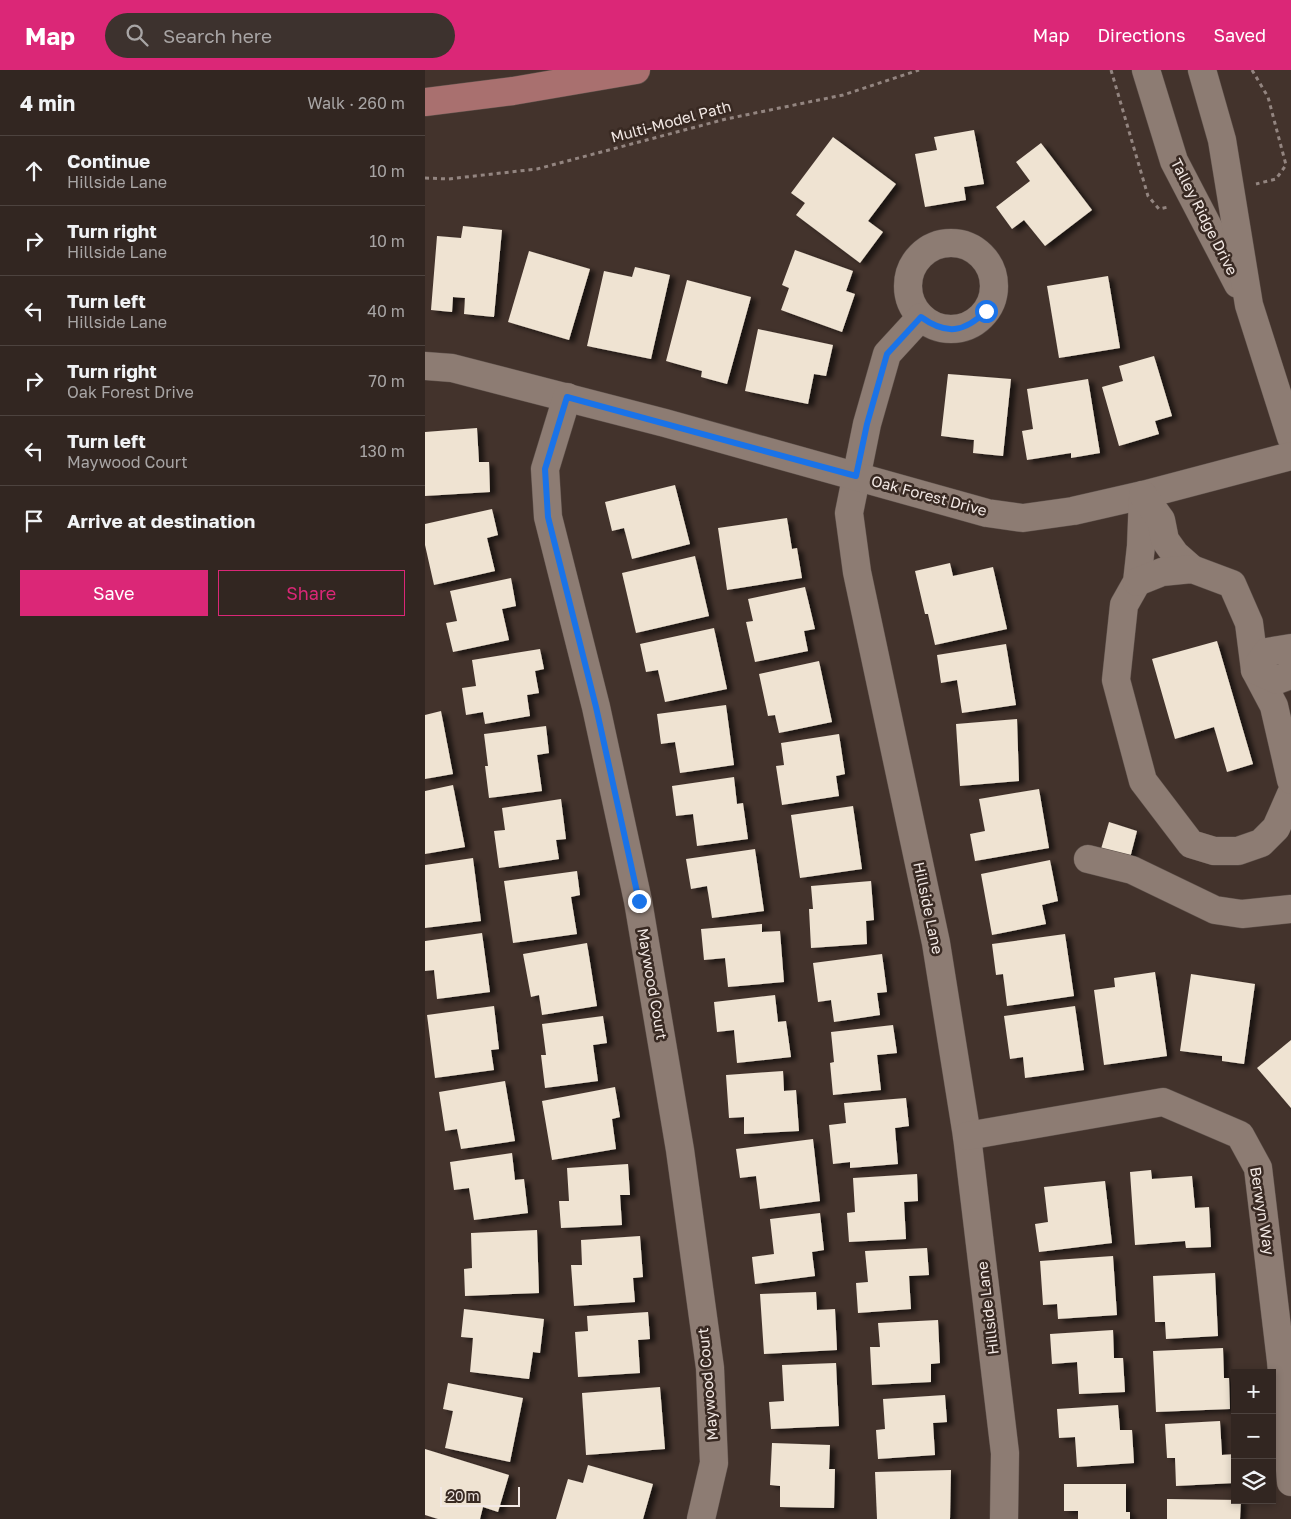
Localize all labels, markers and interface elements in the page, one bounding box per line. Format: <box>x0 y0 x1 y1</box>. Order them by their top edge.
search box <box>105 13 455 58</box>
text: Map <box>25 21 75 50</box>
icon: search <box>123 21 151 49</box>
text: Search here <box>163 24 272 47</box>
text: Map <box>1033 24 1069 46</box>
text: Directions <box>1097 24 1185 46</box>
text: Saved <box>1213 24 1266 46</box>
text: 4 min <box>20 90 75 116</box>
text: Walk · 260 m <box>307 93 405 113</box>
street label: Multi-Model Path <box>609 96 733 146</box>
text: Continue <box>67 149 150 172</box>
street label: Talley Ridge Drive <box>1168 155 1242 278</box>
icon: ahead <box>20 157 48 185</box>
text: 10 m <box>369 161 405 181</box>
text: Hillside Lane <box>67 172 167 192</box>
text: Turn right <box>67 219 157 242</box>
icon: right <box>20 227 48 255</box>
text: 10 m <box>369 231 405 251</box>
text: Hillside Lane <box>67 242 167 262</box>
text: Turn left <box>67 289 146 312</box>
icon: left <box>20 297 48 325</box>
route start <box>975 300 998 323</box>
text: 40 m <box>367 301 405 321</box>
text: Hillside Lane <box>67 312 167 332</box>
text: Turn right <box>67 359 157 382</box>
icon: right <box>20 367 48 395</box>
text: 70 m <box>368 371 405 391</box>
text: Oak Forest Drive <box>67 382 194 402</box>
text: Turn left <box>67 429 146 452</box>
icon: left <box>20 437 48 465</box>
text: 130 m <box>360 441 405 461</box>
text: Maywood Court <box>67 452 188 472</box>
street label: Oak Forest Drive <box>870 471 989 519</box>
icon: arrive <box>20 507 48 535</box>
text: Arrive at destination <box>67 509 255 532</box>
button: Save <box>20 570 208 616</box>
button: Share <box>218 570 405 616</box>
street label: Hillside Lane <box>910 860 948 956</box>
route end <box>628 890 651 913</box>
street label: Maywood Court <box>634 927 672 1041</box>
street label: Berwyn Way <box>1247 1165 1279 1257</box>
street label: Hillside Lane <box>972 1260 1002 1356</box>
street label: Maywood Court <box>693 1327 721 1441</box>
map controls <box>1231 1369 1276 1504</box>
button: + <box>1231 1369 1276 1414</box>
button: − <box>1231 1414 1276 1459</box>
button: layers <box>1231 1459 1276 1504</box>
scale bar <box>440 1484 520 1507</box>
text: 20 m <box>447 1487 480 1504</box>

